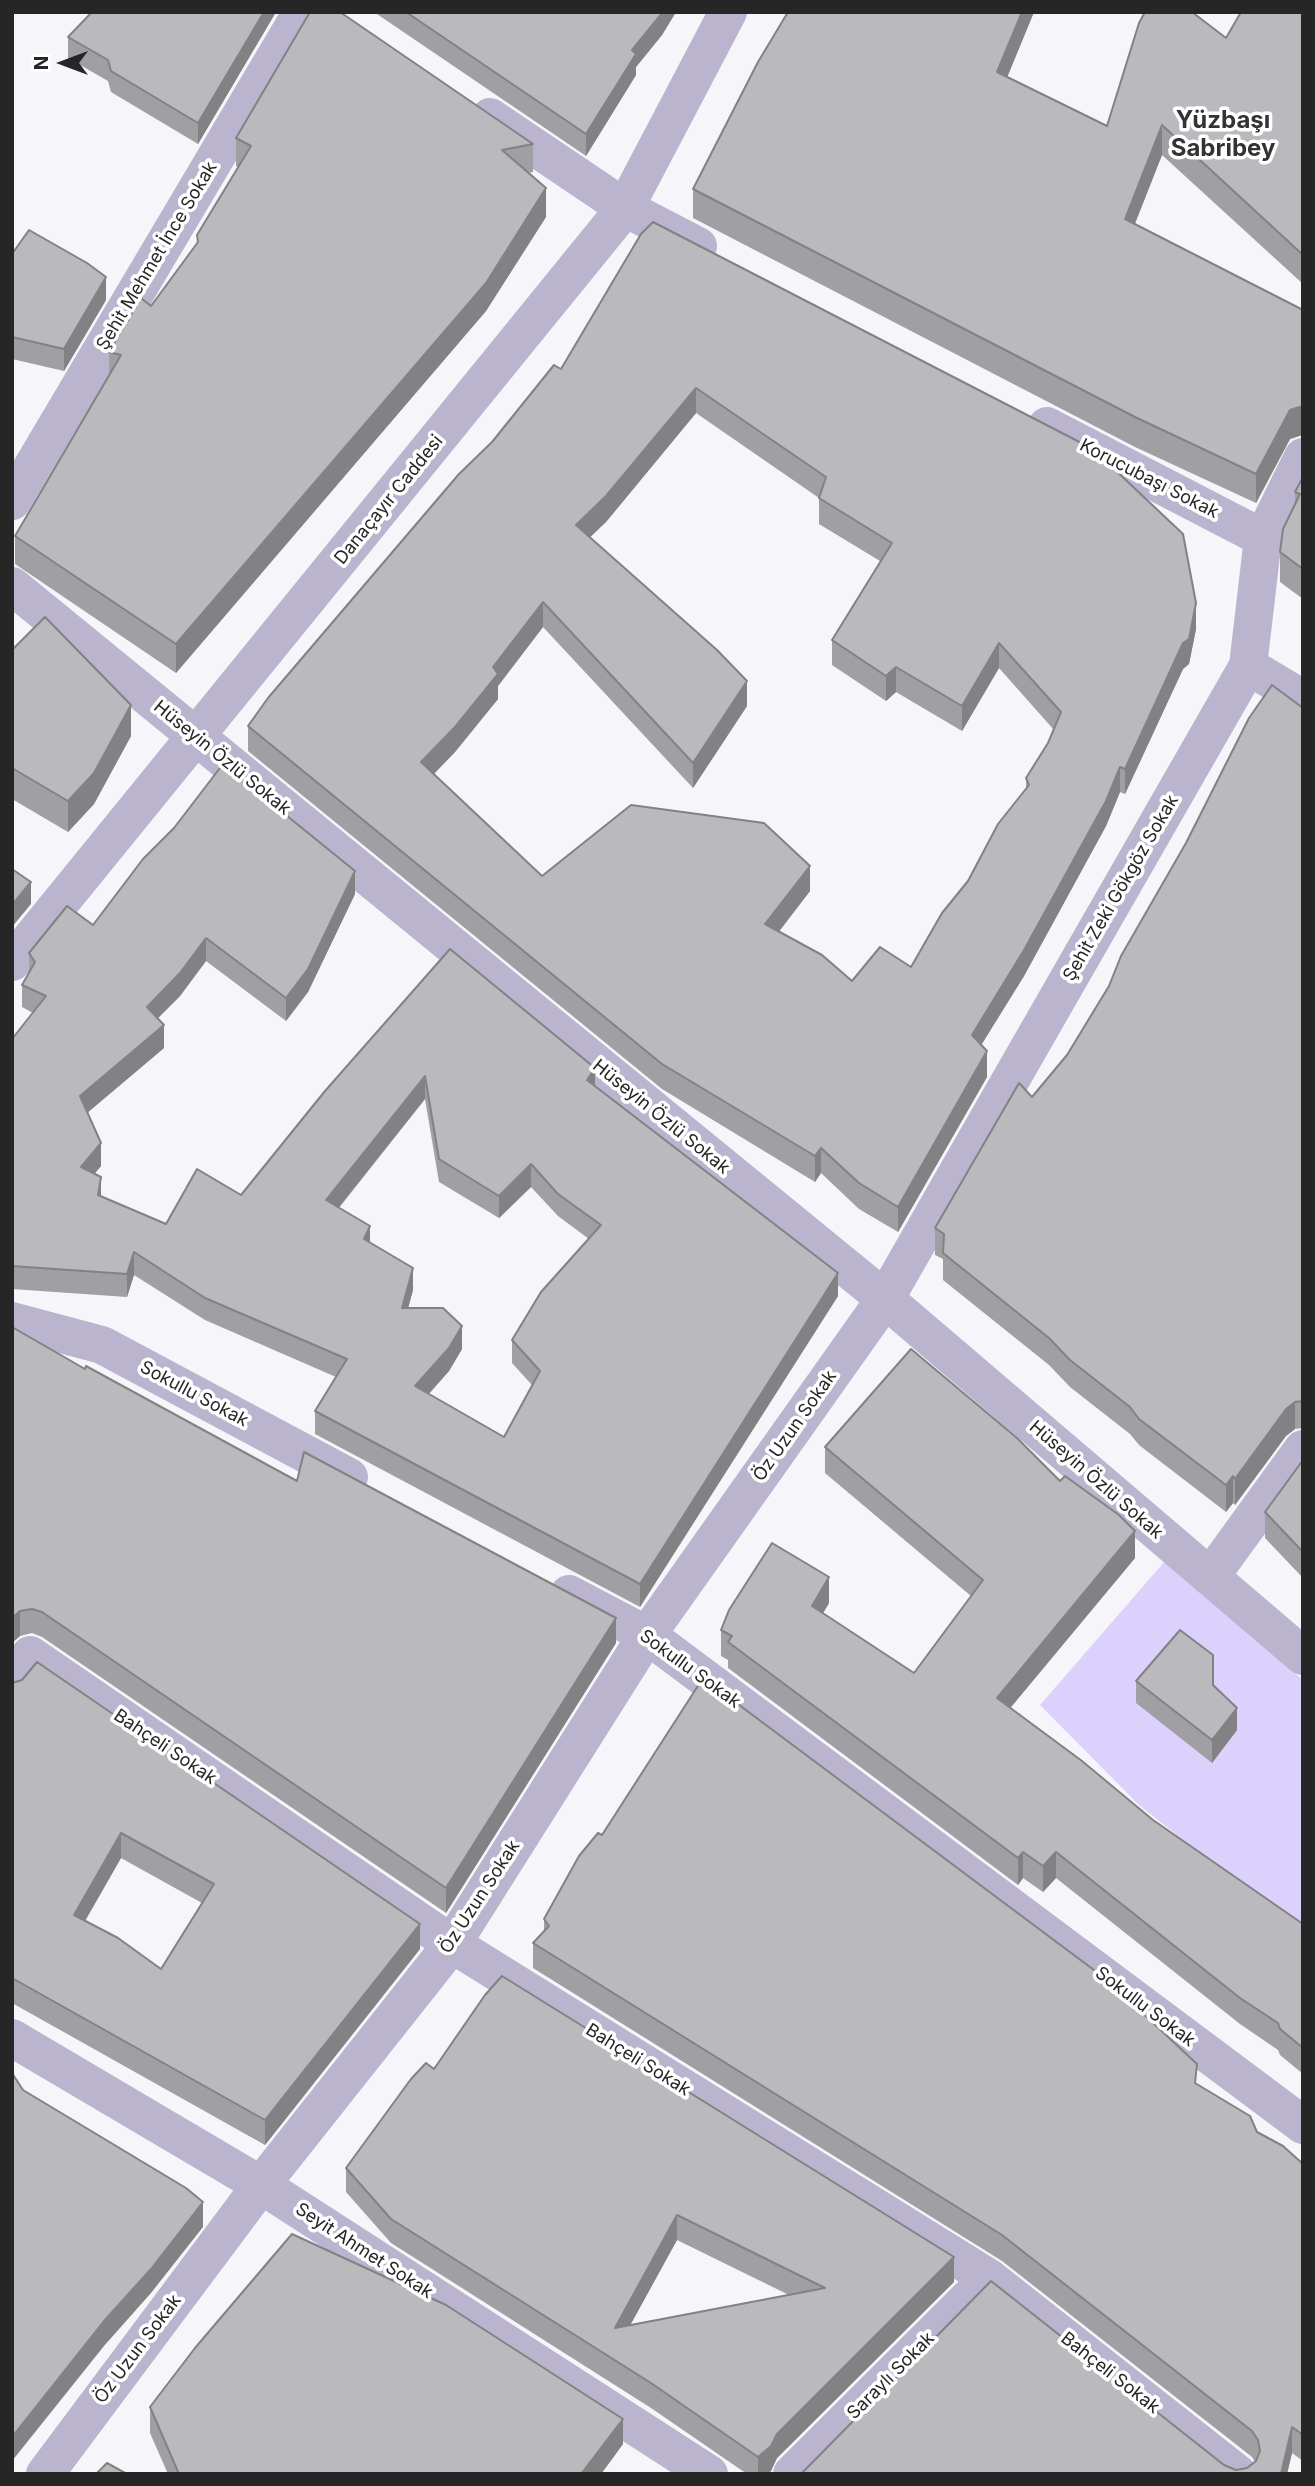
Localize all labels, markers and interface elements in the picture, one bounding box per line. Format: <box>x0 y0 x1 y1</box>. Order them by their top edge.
north arrow <box>28 28 98 98</box>
text: N <box>30 56 53 70</box>
district label: Yüzbaşı Sabribey <box>1171 107 1275 163</box>
street label: Şehit Mehmet İnce Sokak <box>92 158 222 354</box>
street label: Danaçayır Caddesi <box>330 431 448 569</box>
street label: Korucubaşı Sokak <box>1076 435 1222 523</box>
street label: Hüseyin Özlü Sokak <box>149 696 295 820</box>
street label: Şehit Zeki Gökgöz Sokak <box>1059 791 1183 985</box>
street label: Hüseyin Özlü Sokak <box>588 1055 734 1179</box>
street label: Sokullu Sokak <box>136 1356 252 1432</box>
street label: Öz Uzun Sokak <box>749 1366 841 1486</box>
street label: Hüseyin Özlü Sokak <box>1025 1416 1167 1544</box>
street label: Sokullu Sokak <box>635 1625 745 1713</box>
street label: Bahçeli Sokak <box>110 1705 220 1789</box>
street label: Öz Uzun Sokak <box>435 1836 525 1958</box>
street label: Sokullu Sokak <box>1091 1962 1199 2052</box>
street label: Bahçeli Sokak <box>582 2019 694 2101</box>
street label: Seyit Ahmet Sokak <box>291 2198 437 2304</box>
street label: Öz Uzun Sokak <box>90 2290 186 2408</box>
street label: Saraylı Sokak <box>843 2328 939 2424</box>
street label: Bahçeli Sokak <box>1056 2328 1164 2418</box>

